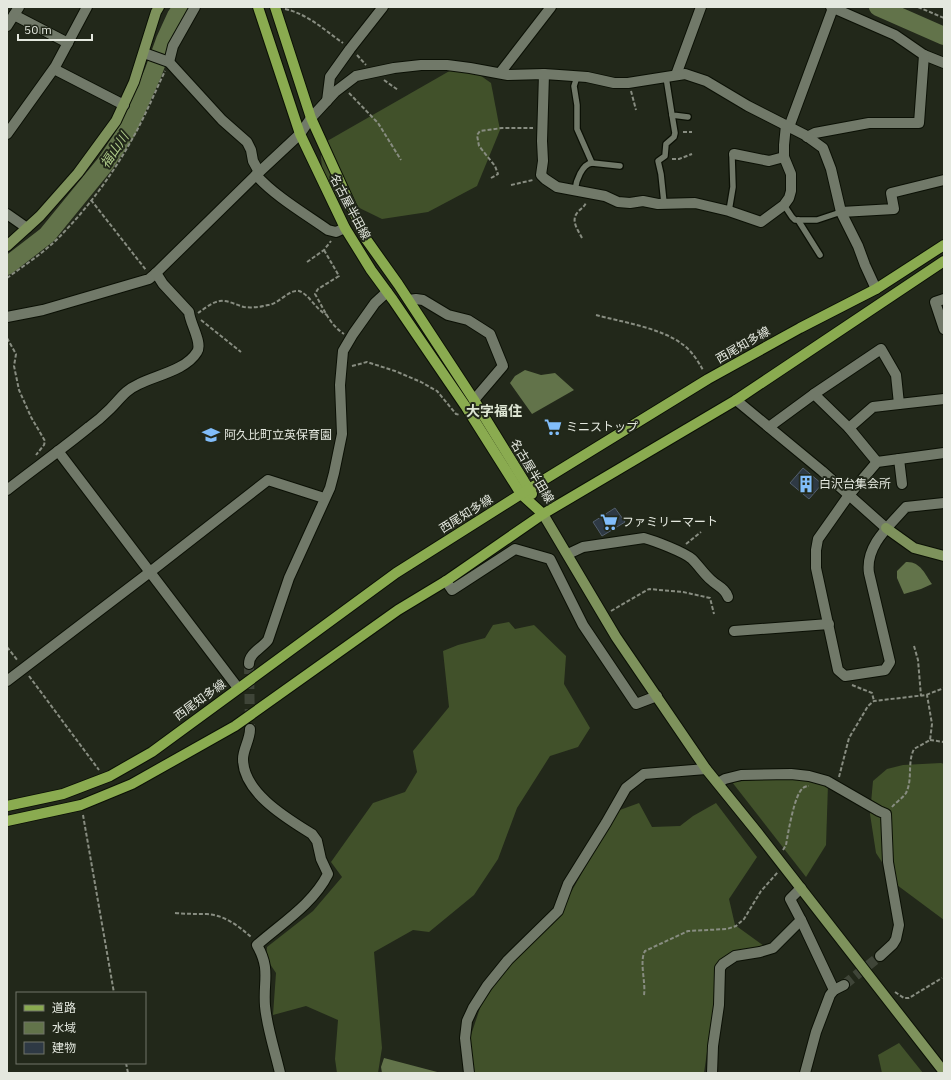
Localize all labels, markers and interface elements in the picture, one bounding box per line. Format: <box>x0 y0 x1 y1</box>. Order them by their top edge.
scale bar <box>18 16 92 42</box>
text: 50 m <box>24 22 52 37</box>
water label: 福山川 <box>96 128 133 171</box>
street label: 名古屋半田線 <box>327 171 374 242</box>
street label: 西尾知多線 <box>713 323 772 366</box>
district label: 大字福住 <box>466 402 522 420</box>
supermarket icon: ミニストップ <box>543 417 563 437</box>
place label: ミニストップ <box>566 419 638 434</box>
school or university icon: 阿久比町立英保育園 <box>201 425 221 445</box>
place label: 阿久比町立英保育園 <box>224 427 332 442</box>
street label: 名古屋半田線 <box>507 436 557 505</box>
building icon: 白沢台集会所 <box>796 474 816 494</box>
place label: 白沢台集会所 <box>819 476 891 491</box>
street label: 西尾知多線 <box>436 491 495 536</box>
supermarket icon: ファミリーマート <box>599 512 619 532</box>
place label: ファミリーマート <box>622 514 718 529</box>
street label: 西尾知多線 <box>171 676 228 723</box>
legend <box>16 992 146 1064</box>
text: 道路 <box>52 1000 76 1015</box>
text: 水域 <box>52 1020 76 1035</box>
text: 建物 <box>52 1040 76 1055</box>

